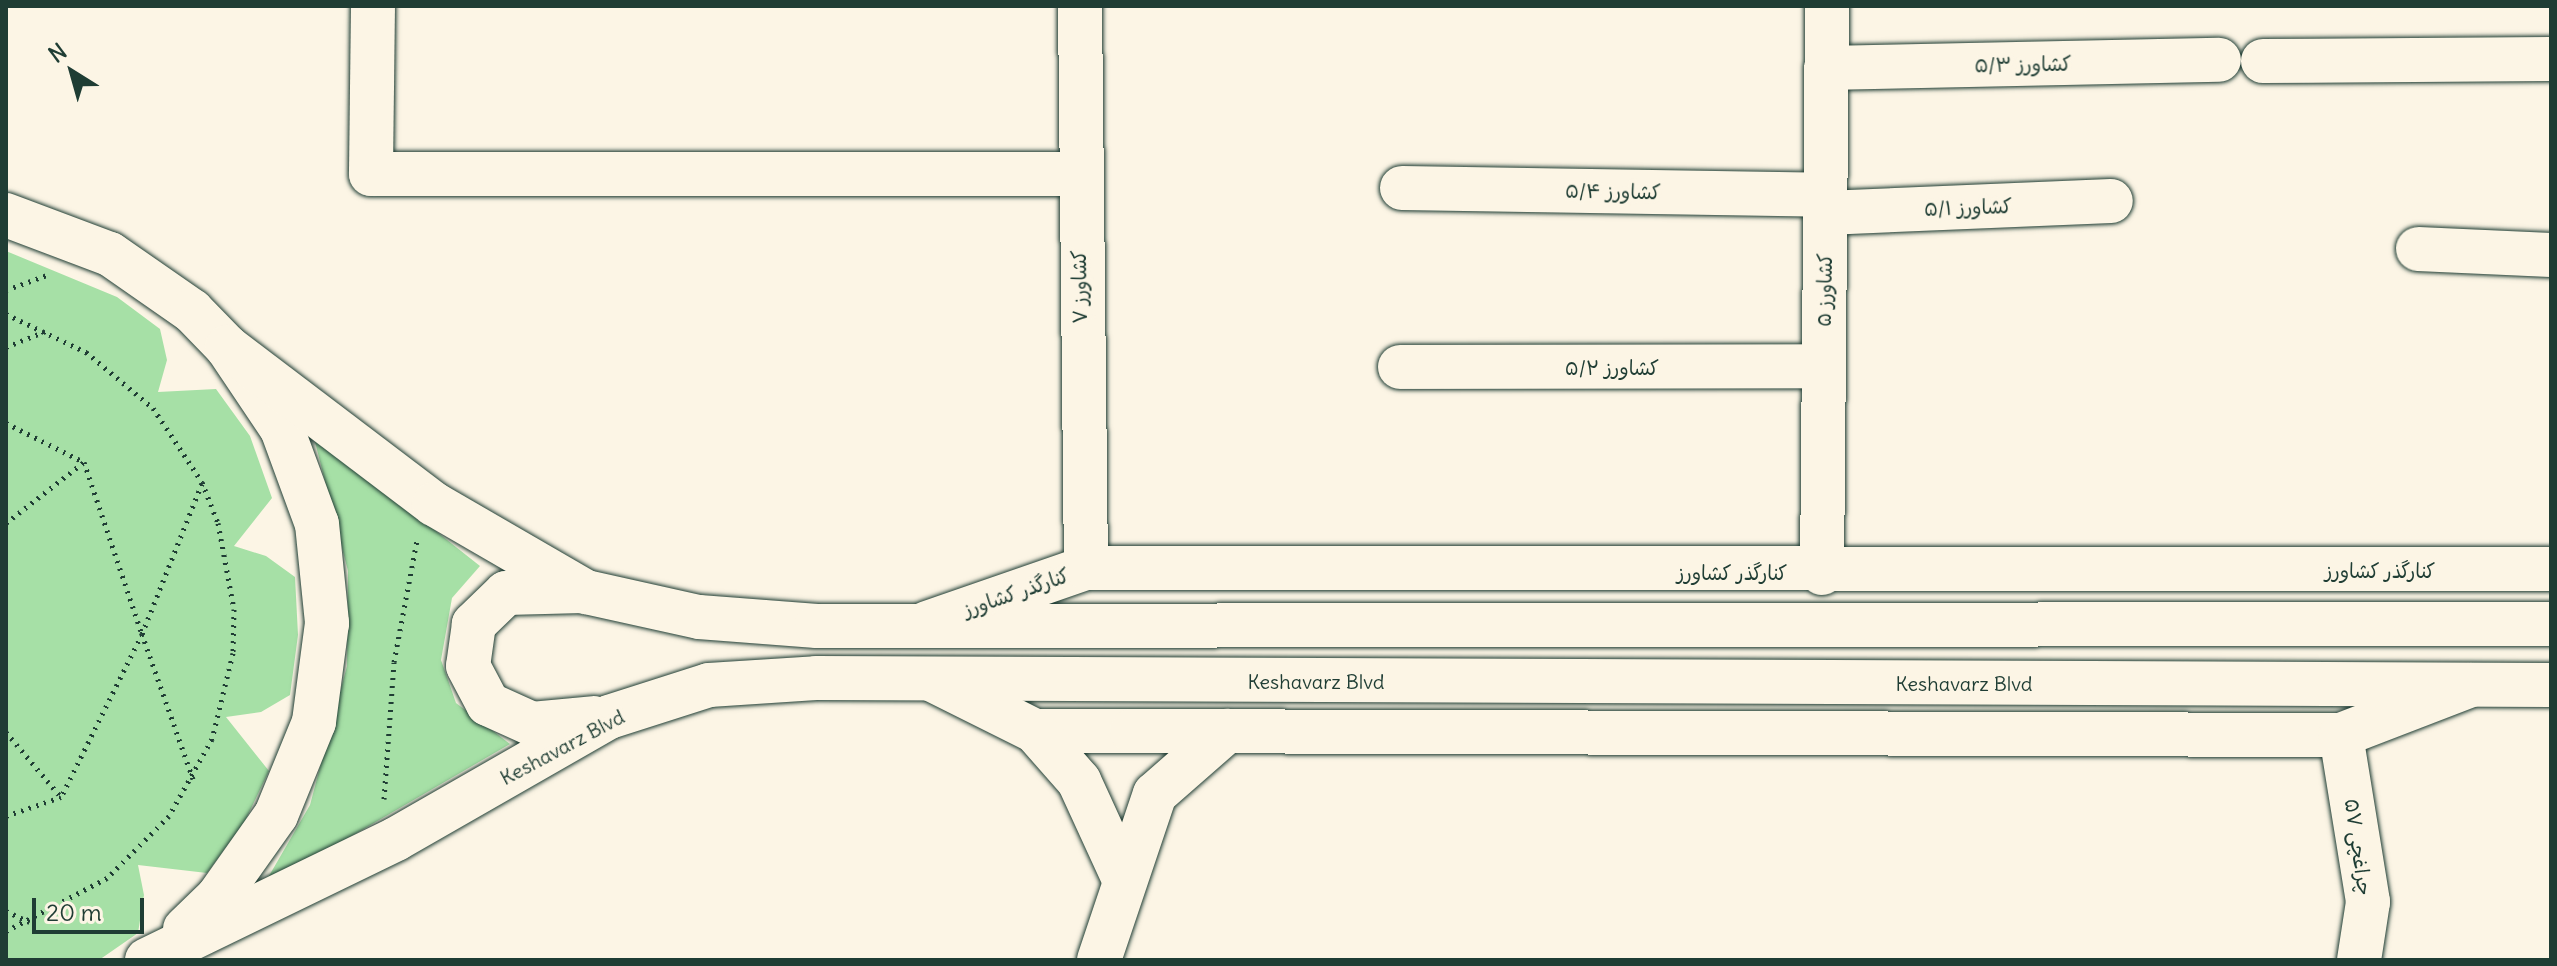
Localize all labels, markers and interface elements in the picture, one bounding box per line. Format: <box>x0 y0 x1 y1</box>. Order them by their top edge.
north arrow <box>32 32 112 112</box>
text: N <box>43 37 72 69</box>
street label: کشاورز ۵/۳ <box>1974 51 2072 77</box>
street label: کشاورز ۵/۴ <box>1565 178 1661 204</box>
street label: کشاورز ۵/۱ <box>1924 193 2012 221</box>
street label: کشاورز ۷ <box>1066 250 1092 324</box>
street label: کشاورز ۵ <box>1811 253 1837 327</box>
street label: کشاورز ۵/۲ <box>1565 355 1659 379</box>
street label: کنارگذر کشاورز <box>2325 558 2435 582</box>
street label: کنارگذر کشاورز <box>1677 560 1787 584</box>
street label: کنارگذر کشاورز <box>960 563 1072 621</box>
street label: Keshavarz Blvd <box>1247 669 1385 693</box>
street label: Keshavarz Blvd <box>1895 671 2033 695</box>
street label: Keshavarz Blvd <box>496 704 628 790</box>
street label: چراغچی ۵۷ <box>2340 797 2378 897</box>
scale bar <box>36 882 148 932</box>
text: 20 m <box>46 897 102 927</box>

